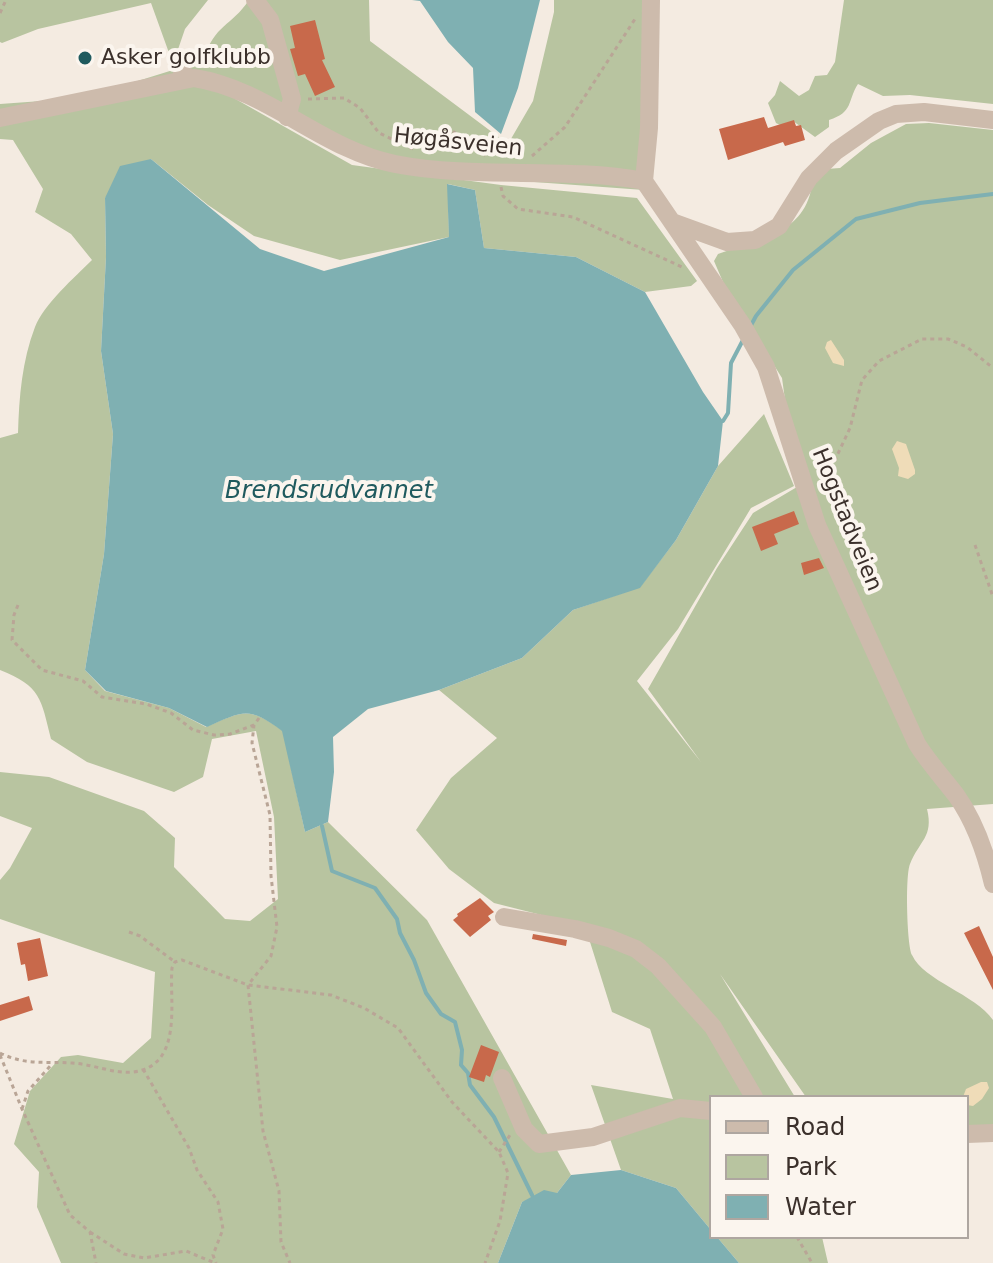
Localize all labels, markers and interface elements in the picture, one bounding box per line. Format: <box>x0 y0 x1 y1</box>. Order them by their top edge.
place label: Asker golfklubb <box>101 45 271 71</box>
marker: Asker golfklubb <box>76 49 94 67</box>
street label: Høgåsveien <box>392 123 524 163</box>
street label: Hogstadveien <box>805 445 887 595</box>
water label: Brendsrudvannet <box>225 478 433 506</box>
legend <box>709 1095 969 1239</box>
text: Road <box>785 1113 845 1141</box>
text: Park <box>785 1153 837 1181</box>
text: Water <box>785 1193 856 1221</box>

